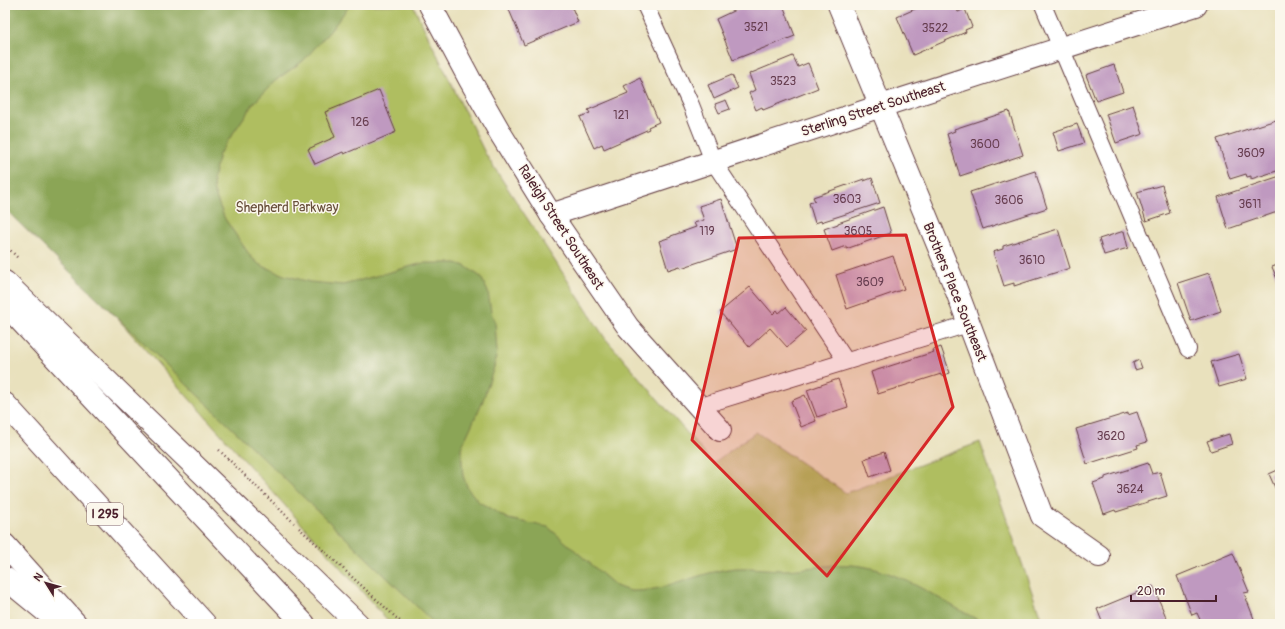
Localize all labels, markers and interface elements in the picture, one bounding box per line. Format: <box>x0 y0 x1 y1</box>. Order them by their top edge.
house number: 3521 <box>744 20 768 35</box>
house number: 3522 <box>922 21 949 36</box>
house number: 3523 <box>770 74 796 89</box>
street label: Sterling Street Southeast <box>799 78 948 140</box>
house number: 121 <box>613 108 629 123</box>
house number: 126 <box>351 115 369 130</box>
house number: 3600 <box>970 137 1000 152</box>
house number: 3609 <box>1237 146 1265 161</box>
street label: Raleigh Street Southeast <box>514 161 608 293</box>
house number: 3603 <box>833 192 862 207</box>
house number: 3606 <box>995 193 1023 208</box>
house number: 3611 <box>1238 197 1262 212</box>
park label: Shepherd Parkway <box>236 199 338 216</box>
street label: Brothers Place Southeast <box>919 220 991 364</box>
house number: 119 <box>699 224 715 239</box>
house number: 3605 <box>844 224 872 239</box>
house number: 3610 <box>1019 253 1045 268</box>
house number: 3609 <box>856 275 884 290</box>
house number: 3620 <box>1097 429 1125 444</box>
house number: 3624 <box>1116 482 1144 497</box>
road number: I 295 <box>87 503 123 525</box>
north arrow <box>26 563 66 603</box>
text: N <box>31 570 46 584</box>
scale bar <box>1131 577 1216 603</box>
text: 20 m <box>1137 584 1166 599</box>

